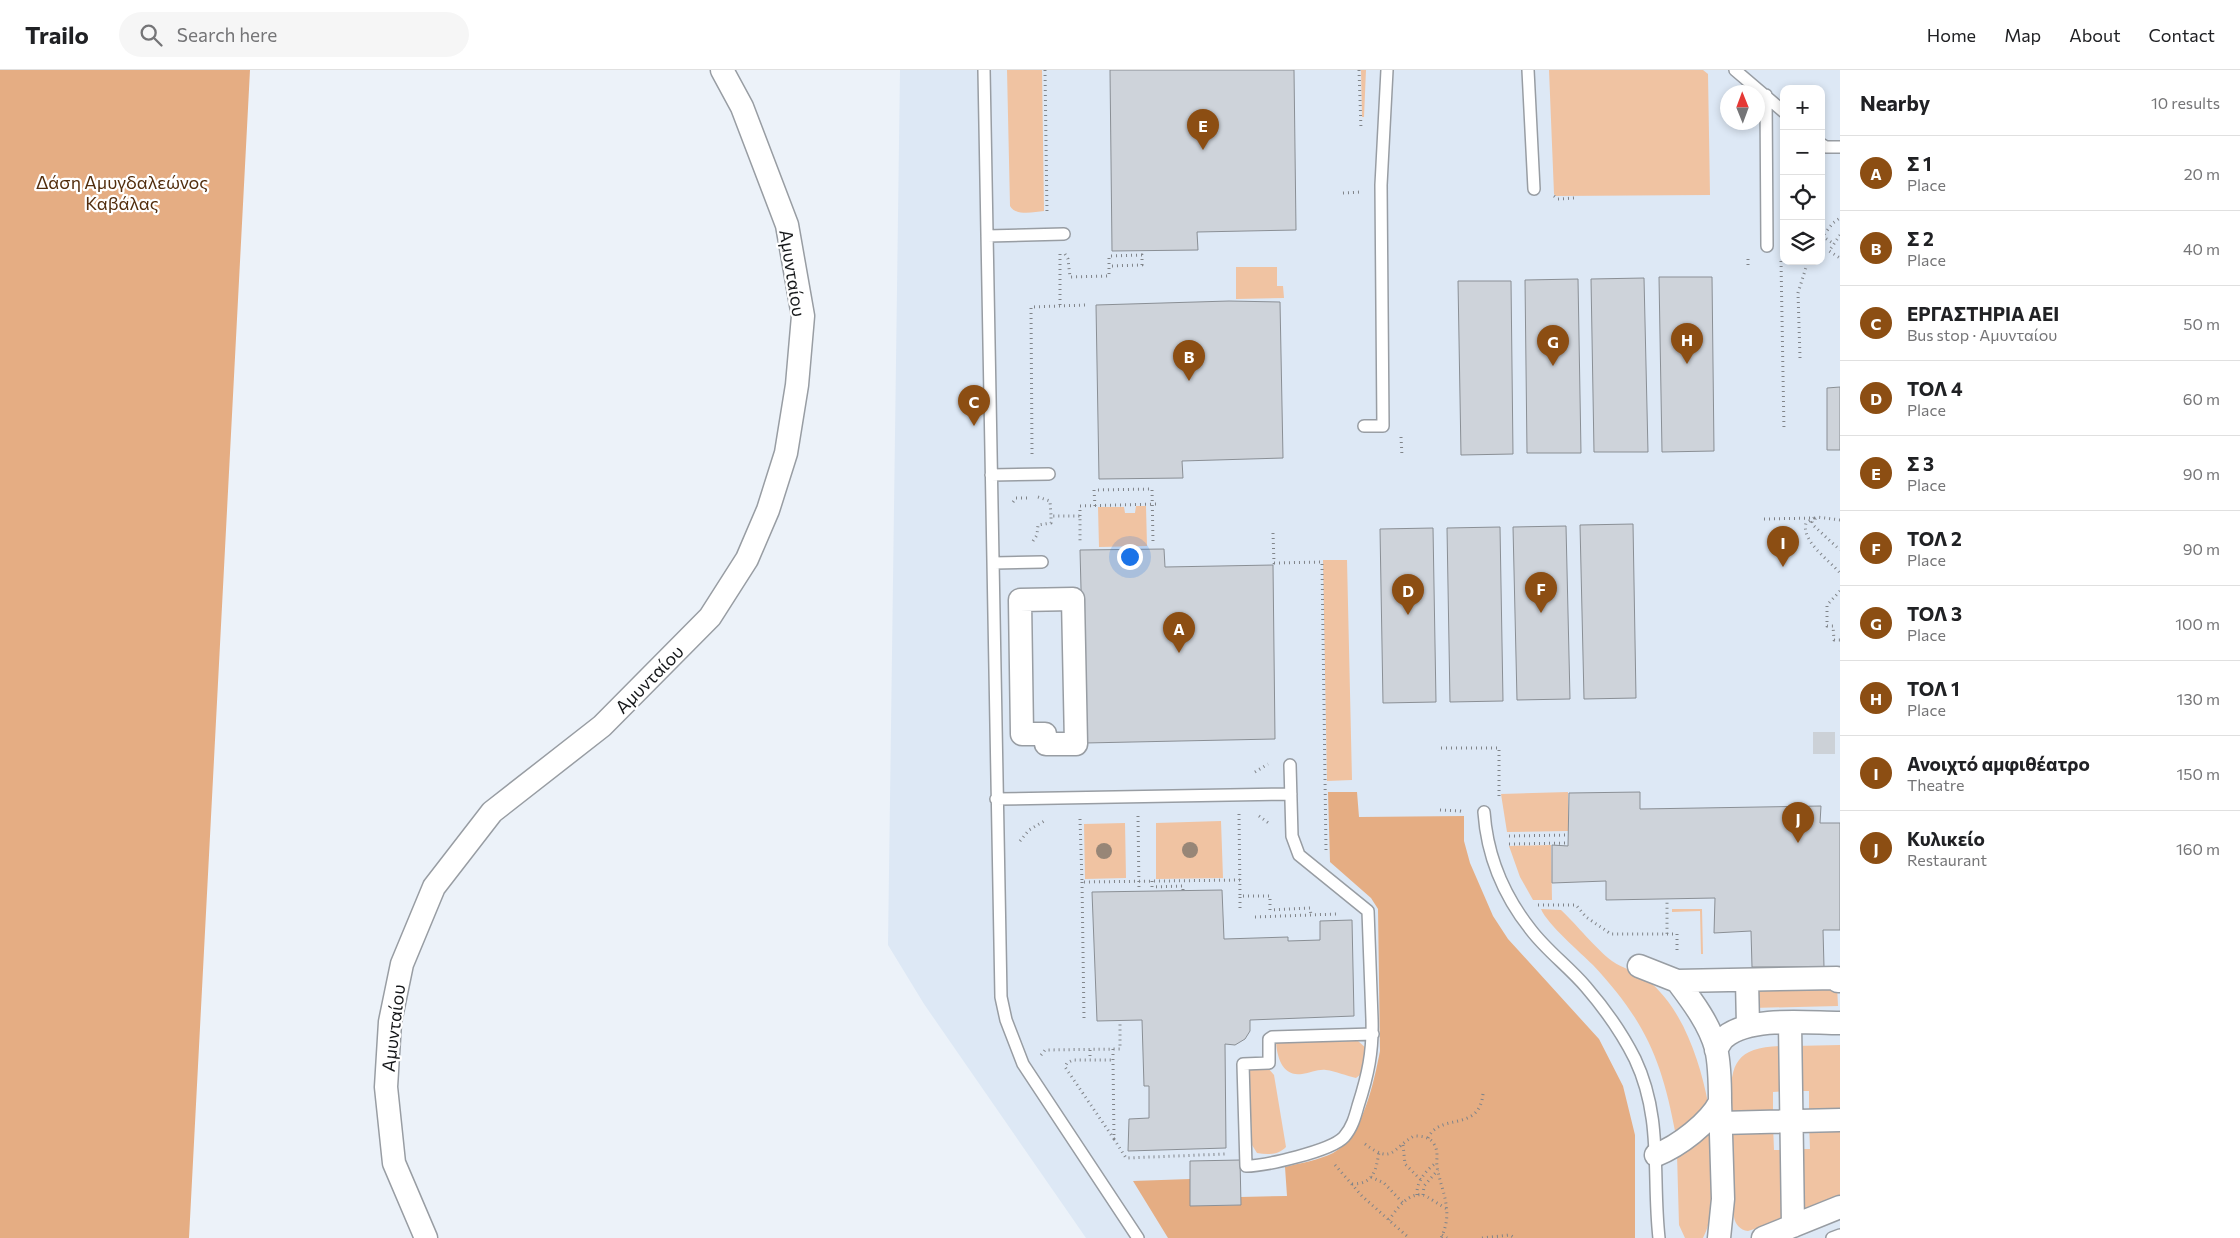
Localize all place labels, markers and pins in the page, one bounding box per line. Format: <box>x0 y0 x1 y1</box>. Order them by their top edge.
pin: E <box>1187 109 1219 150</box>
pin: H <box>1671 323 1703 364</box>
pin: G <box>1537 325 1569 366</box>
pin: B <box>1173 340 1205 381</box>
pin: C <box>958 385 990 426</box>
pin: I <box>1767 526 1799 567</box>
pin: F <box>1525 572 1557 613</box>
pin: D <box>1392 574 1424 615</box>
pin: A <box>1163 612 1195 653</box>
pin: J <box>1782 802 1814 843</box>

